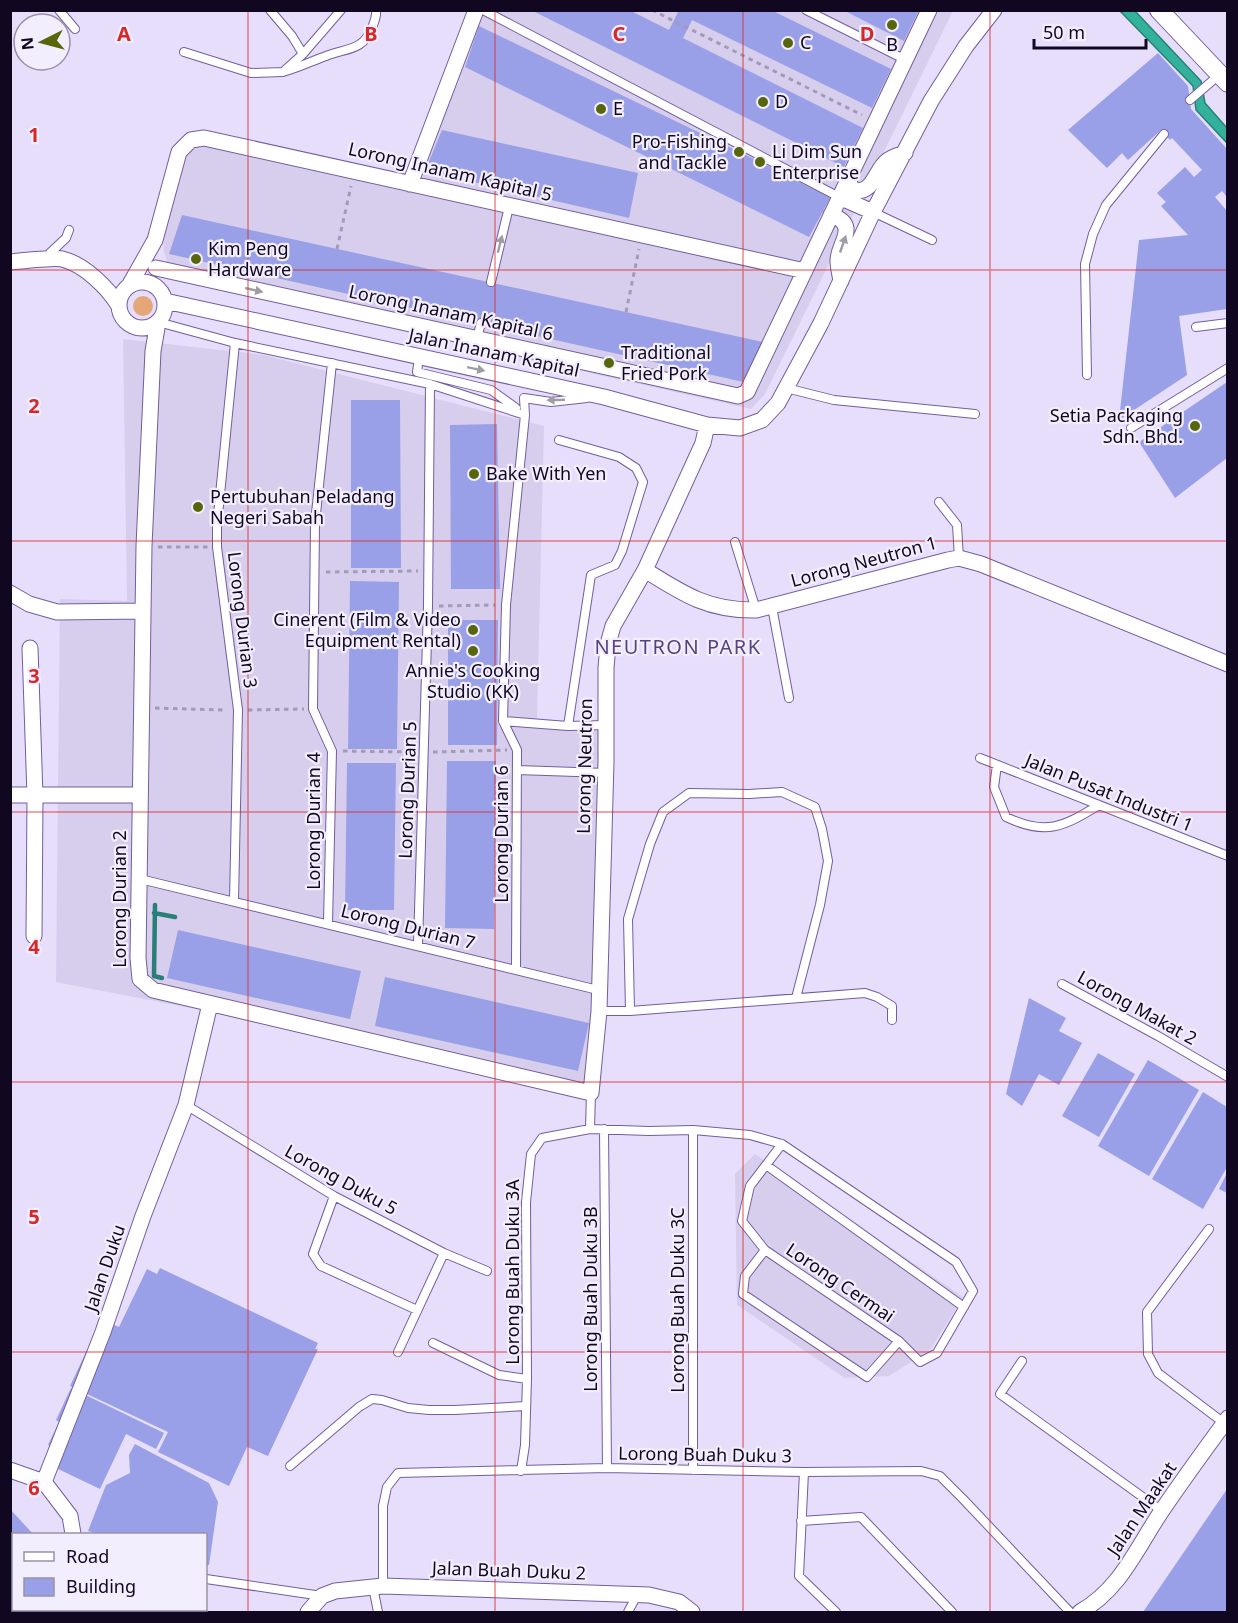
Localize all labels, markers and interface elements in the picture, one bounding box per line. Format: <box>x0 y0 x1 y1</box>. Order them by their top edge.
north arrow <box>12 12 72 72</box>
scale bar <box>1034 12 1146 50</box>
marker: B <box>885 18 899 32</box>
text: A <box>117 20 131 47</box>
text: B <box>364 20 378 47</box>
text: C <box>613 20 626 47</box>
text: D <box>860 20 874 47</box>
text: 50 m <box>1043 20 1085 44</box>
place label: C <box>800 30 811 54</box>
place label: B <box>886 32 898 56</box>
text: N <box>15 36 39 51</box>
marker: C <box>781 36 795 50</box>
place label: D <box>775 89 788 113</box>
marker: D <box>756 95 770 109</box>
place label: E <box>613 96 623 120</box>
marker: E <box>594 102 608 116</box>
text: 1 <box>28 121 40 148</box>
place label: Pro-Fishing and Tackle <box>632 129 727 174</box>
street label: Lorong Inanam Kapital 5 <box>346 136 554 206</box>
place label: Li Dim Sun Enterprise <box>772 139 862 184</box>
marker: Pro-Fishing and Tackle <box>732 145 746 159</box>
marker: Li Dim Sun Enterprise <box>753 155 767 169</box>
one-way arrow <box>496 235 506 254</box>
one-way arrow <box>838 235 848 253</box>
place label: Kim Peng Hardware <box>208 236 291 281</box>
marker: Kim Peng Hardware <box>189 252 203 266</box>
street label: Lorong Inanam Kapital 6 <box>347 279 556 345</box>
one-way arrow <box>245 285 263 295</box>
street label: Jalan Inanam Kapital <box>405 322 582 382</box>
place label: Traditional Fried Pork <box>621 340 711 385</box>
marker: Traditional Fried Pork <box>602 356 616 370</box>
one-way arrow <box>467 364 485 374</box>
text: 2 <box>28 392 40 419</box>
one-way arrow <box>546 396 565 405</box>
place label: Setia Packaging Sdn. Bhd. <box>1050 403 1183 448</box>
marker: Setia Packaging Sdn. Bhd. <box>1188 419 1202 433</box>
place label: Bake With Yen <box>486 461 607 485</box>
marker: Bake With Yen <box>467 467 481 481</box>
place label: Pertubuhan Peladang Negeri Sabah <box>210 484 394 529</box>
marker: Pertubuhan Peladang Negeri Sabah <box>191 500 205 514</box>
street label: Lorong Neutron 1 <box>788 530 940 592</box>
street label: Lorong Durian 3 <box>223 550 263 690</box>
place label: Cinerent (Film & Video Equipment Rental) <box>273 607 461 652</box>
marker: Cinerent (Film & Video Equipment Rental) <box>466 623 480 637</box>
district label: NEUTRON PARK <box>594 633 762 660</box>
marker: Annie's Cooking Studio (KK) <box>466 644 480 658</box>
place label: Annie's Cooking Studio (KK) <box>406 658 540 703</box>
text: 3 <box>28 662 40 689</box>
street label: Lorong Neutron <box>571 698 597 834</box>
street label: Lorong Durian 5 <box>393 721 421 859</box>
street label: Jalan Pusat Industri 1 <box>1020 747 1197 837</box>
street label: Lorong Durian 4 <box>301 752 325 890</box>
street label: Lorong Durian 6 <box>489 765 513 903</box>
street label: Lorong Durian 2 <box>107 830 131 968</box>
street label: Lorong Durian 7 <box>339 898 478 954</box>
text: 4 <box>28 933 40 960</box>
street label: Lorong Makat 2 <box>1074 964 1201 1050</box>
street label: Lorong Duku 5 <box>281 1138 402 1220</box>
street label: Lorong Buah Duku 3A <box>500 1179 524 1365</box>
text: 5 <box>28 1203 40 1230</box>
street label: Lorong Buah Duku 3B <box>578 1206 602 1392</box>
street label: Lorong Buah Duku 3C <box>665 1207 689 1393</box>
street label: Jalan Duku <box>77 1221 130 1316</box>
street label: Lorong Cermai <box>782 1237 899 1327</box>
street label: Lorong Buah Duku 3 <box>618 1440 792 1468</box>
street label: Jalan Maakat <box>1100 1456 1182 1562</box>
text: 6 <box>28 1474 40 1501</box>
legend <box>12 1533 207 1611</box>
text: Road <box>66 1544 109 1568</box>
street label: Jalan Buah Duku 2 <box>430 1555 587 1585</box>
text: Building <box>66 1574 136 1598</box>

